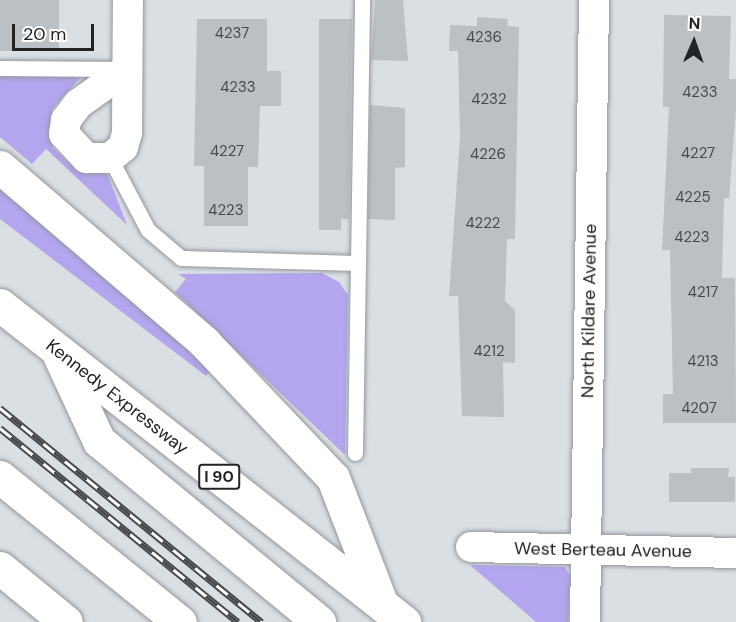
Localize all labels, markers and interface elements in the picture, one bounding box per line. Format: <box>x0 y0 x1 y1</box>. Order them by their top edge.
scale bar <box>15 12 98 50</box>
north arrow <box>664 12 724 72</box>
text: N <box>688 13 701 34</box>
text: 20 m <box>23 22 66 46</box>
house number: 4237 <box>215 25 249 43</box>
house number: 4236 <box>466 29 502 47</box>
house number: 4233 <box>220 79 256 97</box>
house number: 4233 <box>682 84 718 102</box>
house number: 4232 <box>471 91 507 109</box>
house number: 4227 <box>210 143 244 161</box>
house number: 4227 <box>681 145 715 163</box>
house number: 4226 <box>470 146 506 164</box>
house number: 4225 <box>675 189 711 207</box>
house number: 4223 <box>208 202 244 220</box>
house number: 4222 <box>465 215 501 233</box>
street label: North Kildare Avenue <box>577 224 601 398</box>
house number: 4223 <box>674 229 710 247</box>
house number: 4217 <box>688 284 718 302</box>
street label: Kennedy Expressway <box>42 335 192 459</box>
house number: 4212 <box>473 343 505 361</box>
house number: 4213 <box>687 353 719 371</box>
house number: 4207 <box>681 400 717 418</box>
road number: I 90 <box>198 464 240 490</box>
street label: West Berteau Avenue <box>514 538 692 562</box>

